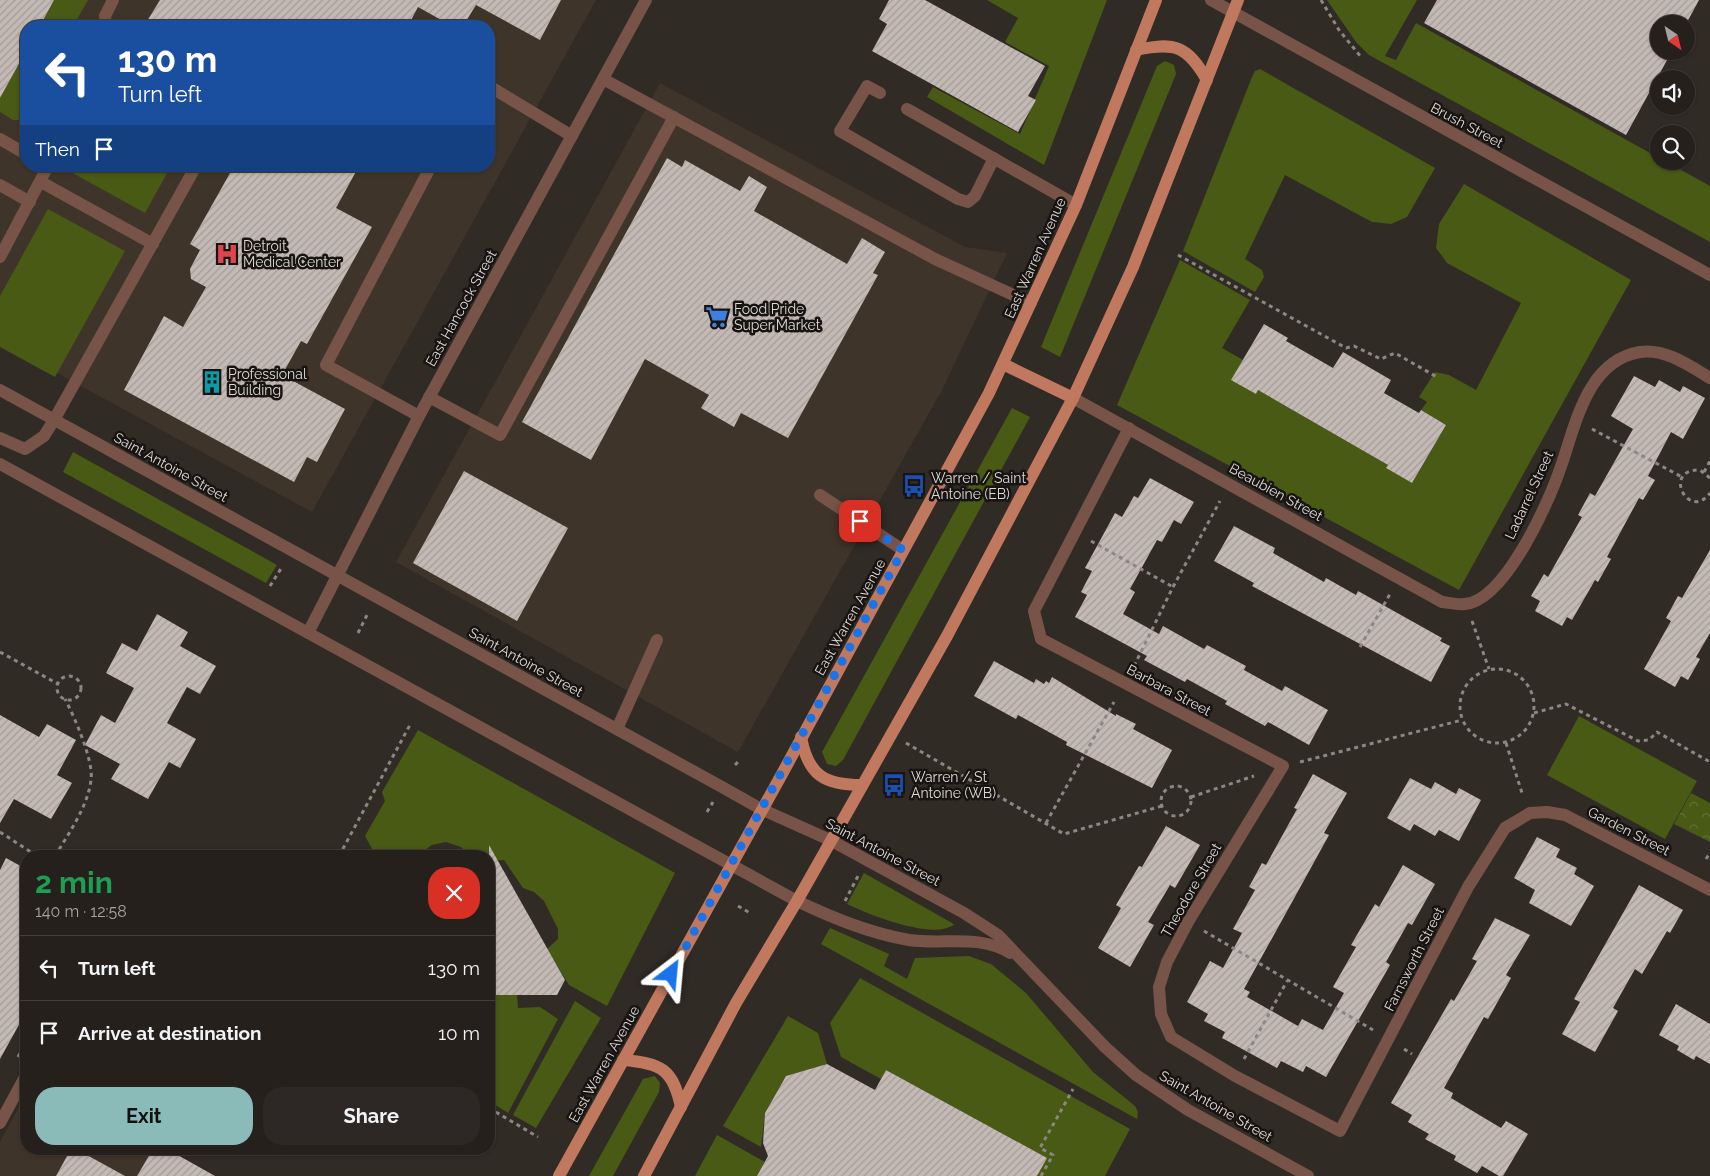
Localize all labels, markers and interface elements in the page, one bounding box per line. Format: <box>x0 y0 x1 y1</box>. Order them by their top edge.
north arrow <box>1650 15 1695 60</box>
map controls <box>1650 15 1695 170</box>
text: 130 m <box>118 39 217 80</box>
icon: left <box>35 40 100 105</box>
button: sound <box>1650 70 1695 115</box>
text: Turn left <box>118 81 202 107</box>
street label: Brush Street <box>1428 99 1506 151</box>
button: search <box>1650 125 1695 170</box>
icon: arrive <box>90 135 118 163</box>
text: Then <box>35 138 80 160</box>
street label: East Warren Avenue <box>1001 195 1069 321</box>
place label: Detroit Medical Center <box>243 238 341 270</box>
hospital icon: Detroit Medical Center <box>214 241 240 267</box>
street label: East Hancock Street <box>422 247 500 369</box>
place label: Food Pride Super Market <box>734 301 821 333</box>
supermarket icon: Food Pride Super Market <box>704 304 730 330</box>
place label: Professional Building <box>228 366 307 398</box>
building icon: Professional Building <box>199 369 225 395</box>
street label: Saint Antoine Street <box>111 429 231 505</box>
street label: Ladarrel Street <box>1502 448 1557 542</box>
street label: Beaubien Street <box>1227 460 1326 524</box>
place label: Warren / Saint Antoine (EB) <box>931 470 1026 502</box>
bus stop icon: Warren / Saint Antoine (EB) <box>901 473 927 499</box>
pin <box>839 500 881 542</box>
icon: arrive <box>846 507 874 535</box>
street label: East Warren Avenue <box>811 556 889 678</box>
street label: Saint Antoine Street <box>466 624 586 700</box>
street label: Barbara Street <box>1124 661 1214 719</box>
place label: Warren / St Antoine (WB) <box>911 769 996 801</box>
bus stop icon: Warren / St Antoine (WB) <box>881 772 907 798</box>
street label: Garden Street <box>1585 803 1673 859</box>
street label: Saint Antoine Street <box>823 815 943 889</box>
street label: Theodore Street <box>1158 840 1224 940</box>
text: 2 min <box>35 865 113 900</box>
button: close <box>428 867 480 919</box>
text: 140 m · 12:58 <box>35 902 127 921</box>
street label: Farnsworth Street <box>1381 904 1447 1014</box>
position arrow <box>644 947 696 999</box>
icon: left <box>35 954 63 982</box>
text: Turn left <box>78 957 155 979</box>
text: 130 m <box>428 957 480 979</box>
street label: East Warren Avenue <box>565 1003 643 1125</box>
icon: arrive <box>35 1019 63 1047</box>
text: Arrive at destination <box>78 1022 262 1044</box>
text: 10 m <box>438 1022 480 1044</box>
street label: Saint Antoine Street <box>1157 1067 1275 1145</box>
button: Exit <box>35 1087 253 1145</box>
button: Share <box>263 1087 480 1145</box>

